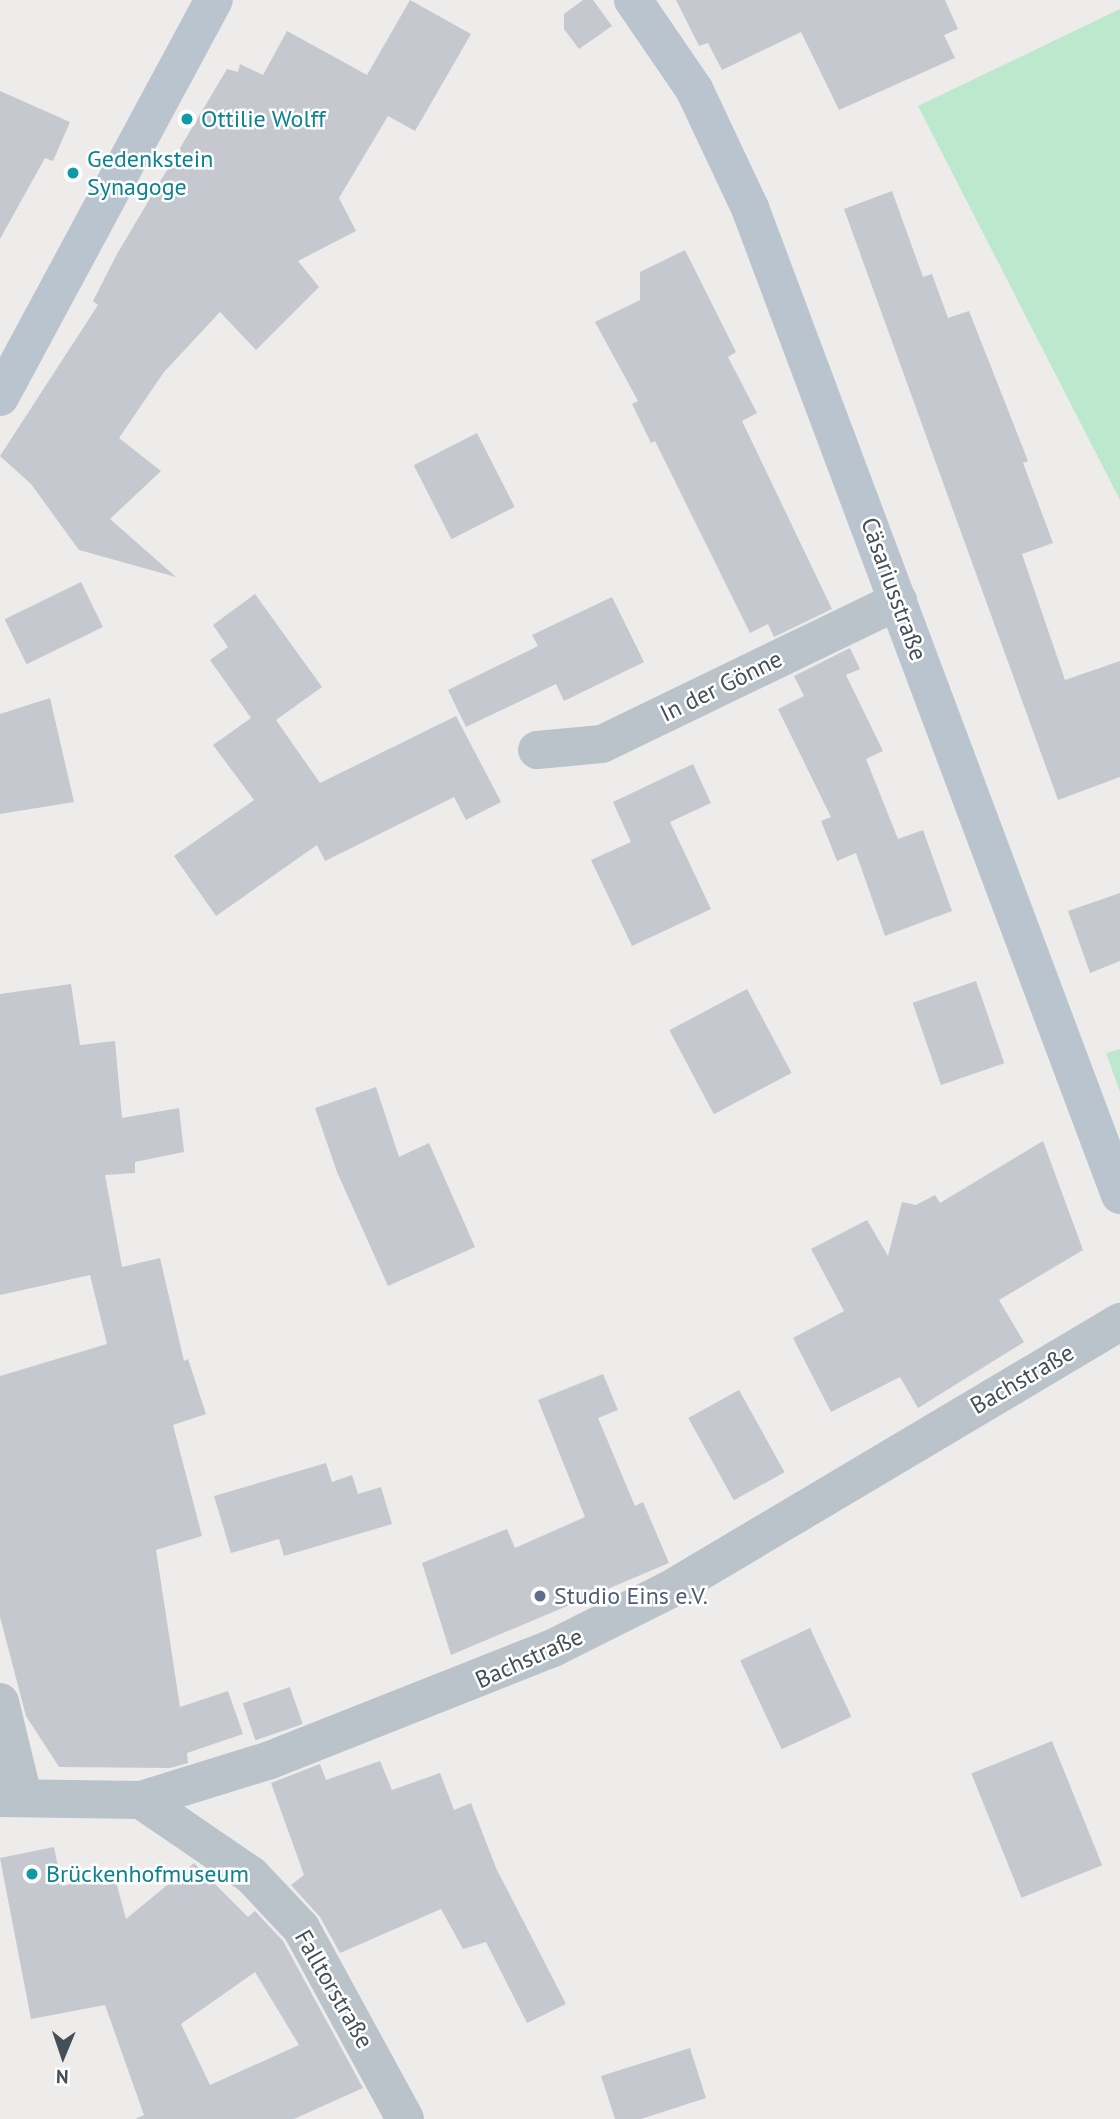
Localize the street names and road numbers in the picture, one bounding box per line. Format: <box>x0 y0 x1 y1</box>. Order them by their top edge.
street label: Cäsariusstraße <box>855 514 933 664</box>
street label: In der Gönne <box>655 644 787 728</box>
street label: Bachstraße <box>965 1338 1079 1420</box>
street label: Bachstraße <box>471 1622 587 1694</box>
street label: Falltorstraße <box>289 1925 379 2053</box>

